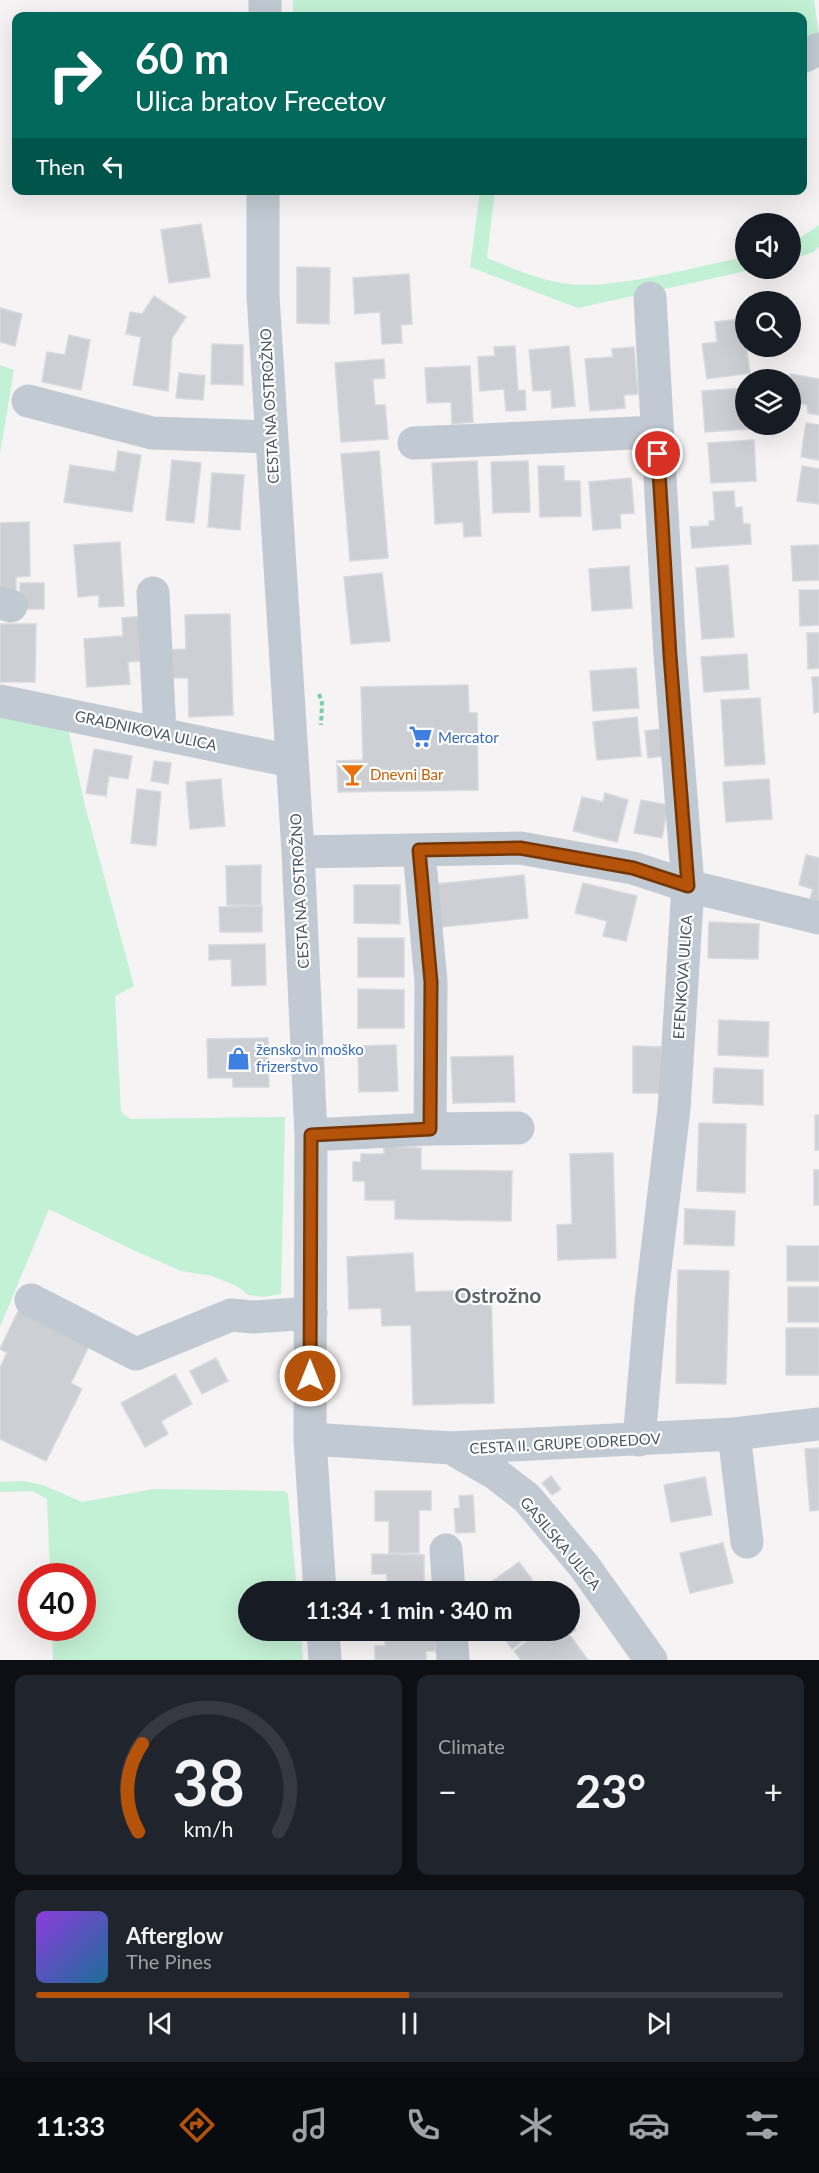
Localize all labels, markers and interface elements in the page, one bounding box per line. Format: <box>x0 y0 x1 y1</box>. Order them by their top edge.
text: 60 m <box>135 33 229 83</box>
icon: right <box>36 36 114 114</box>
text: Ulica bratov Frecetov <box>135 84 386 117</box>
icon: left <box>97 150 130 183</box>
text: Then <box>36 153 85 180</box>
map controls <box>735 213 801 435</box>
button: sound <box>735 213 801 279</box>
button: search <box>735 291 801 357</box>
street label: CESTA NA OSTROŽNO <box>256 328 282 484</box>
button: layers <box>735 369 801 435</box>
pin <box>632 428 683 479</box>
icon: arrive <box>641 437 674 470</box>
street label: GRADNIKOVA ULICA <box>73 706 219 754</box>
supermarket icon: Mercator <box>407 724 433 750</box>
place label: Mercator <box>438 728 499 746</box>
bar icon: Dnevni Bar <box>339 761 365 787</box>
place label: Dnevni Bar <box>370 765 444 783</box>
street label: CESTA NA OSTROŽNO <box>286 813 312 969</box>
street label: EFENKOVA ULICA <box>669 914 695 1040</box>
place label: žensko in moško frizerstvo <box>256 1040 364 1075</box>
shop icon: žensko in moško frizerstvo <box>225 1045 251 1071</box>
district label: Ostrožno <box>455 1282 541 1307</box>
position arrow <box>278 1344 342 1408</box>
street label: CESTA II. GRUPE ODREDOV <box>469 1429 662 1457</box>
street label: GASILSKA ULICA <box>517 1493 606 1594</box>
speed limit sign: 40 <box>18 1563 96 1641</box>
text: 11:34 · 1 min · 340 m <box>306 1597 512 1624</box>
text: Climate <box>438 1734 505 1758</box>
text: 38 <box>172 1744 245 1819</box>
text: 23° <box>575 1764 646 1818</box>
text: − <box>438 1771 457 1811</box>
text: + <box>764 1771 783 1811</box>
text: km/h <box>183 1816 234 1842</box>
text: Afterglow <box>126 1922 223 1949</box>
text: The Pines <box>126 1949 212 1973</box>
icon: previous <box>144 2007 177 2040</box>
icon: pause <box>393 2007 426 2040</box>
icon: next <box>642 2007 675 2040</box>
icon: directions <box>176 2104 218 2146</box>
icon: music <box>289 2104 331 2146</box>
icon: phone <box>402 2104 444 2146</box>
icon: climate <box>515 2104 557 2146</box>
icon: car <box>628 2104 670 2146</box>
icon: filters <box>741 2104 783 2146</box>
text: 11:33 <box>36 2109 105 2142</box>

